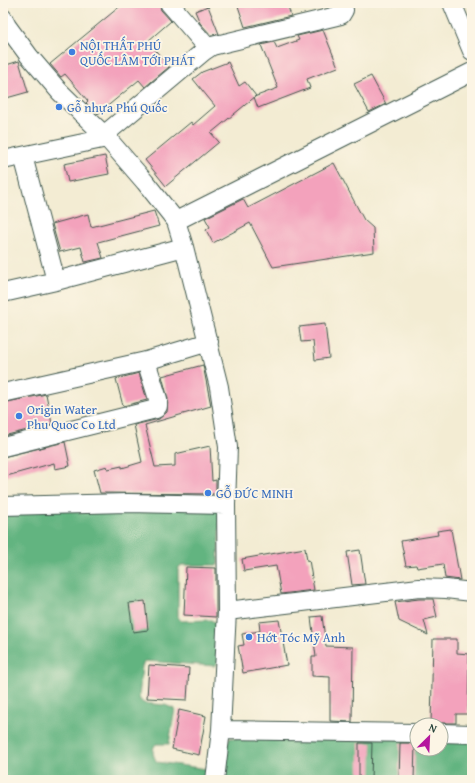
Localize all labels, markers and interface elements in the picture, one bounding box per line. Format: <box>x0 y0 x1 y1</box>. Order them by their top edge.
place label: NỘI THẤT PHÚ QUỐC LÂM TỚI PHÁT <box>80 36 196 70</box>
marker: NỘI THẤT PHÚ QUỐC LÂM TỚI PHÁT <box>67 47 77 57</box>
place label: Gỗ nhựa Phú Quốc <box>67 98 168 117</box>
marker: Gỗ nhựa Phú Quốc <box>54 102 64 112</box>
place label: Origin Water Phu Quoc Co Ltd <box>27 400 116 434</box>
marker: Origin Water Phu Quoc Co Ltd <box>14 411 24 421</box>
place label: GỖ ĐỨC MINH <box>216 484 293 503</box>
marker: GỖ ĐỨC MINH <box>203 488 213 498</box>
place label: Hớt Tóc Mỹ Anh <box>257 628 346 647</box>
marker: Hớt Tóc Mỹ Anh <box>244 632 254 642</box>
north arrow <box>409 717 449 757</box>
text: N <box>426 719 440 737</box>

